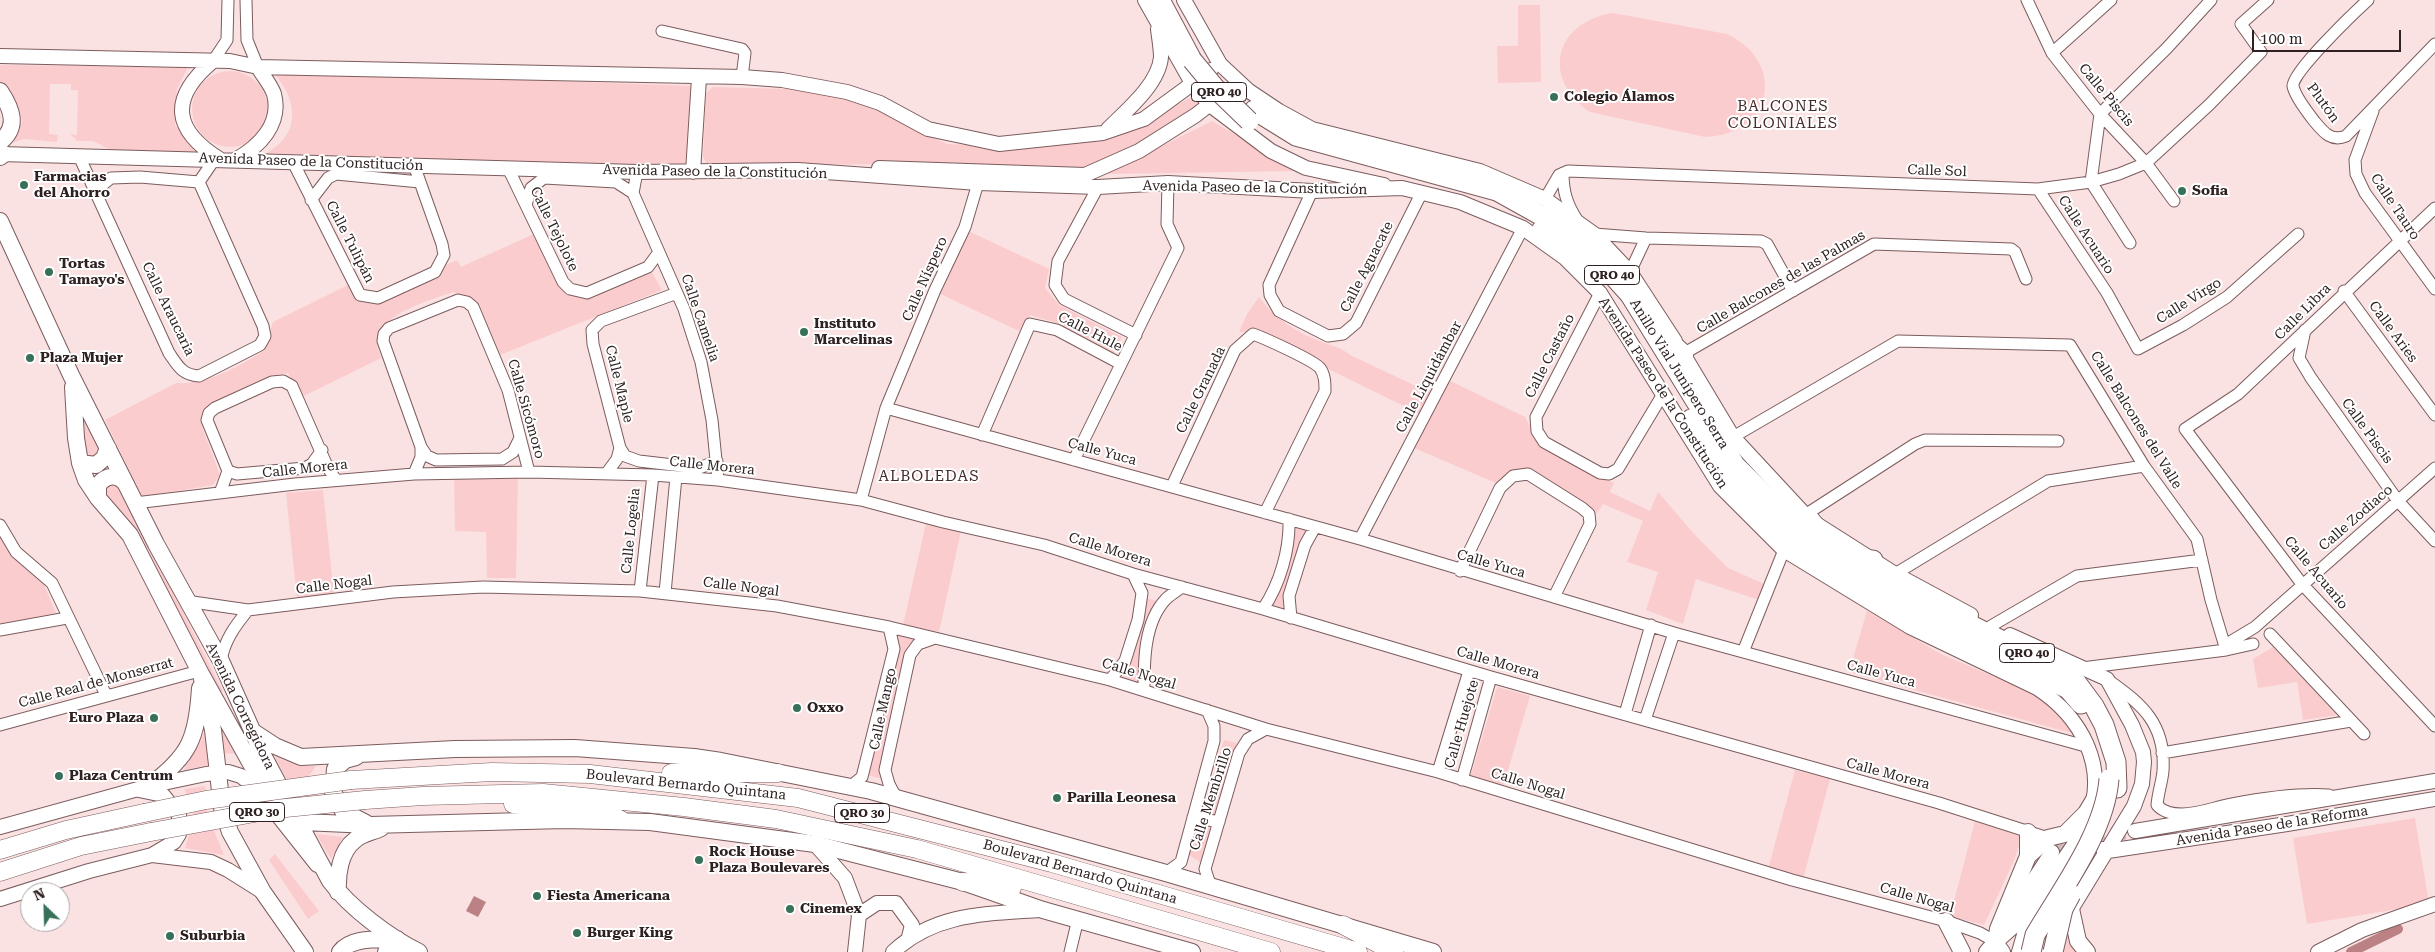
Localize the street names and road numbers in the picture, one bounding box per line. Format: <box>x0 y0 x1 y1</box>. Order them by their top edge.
street label: Calle Piscis <box>2075 60 2137 130</box>
street label: Plutón <box>2303 80 2343 126</box>
road number: QRO 40 <box>1192 82 1246 101</box>
street label: Avenida Paseo de la Constitución <box>198 150 424 174</box>
street label: Avenida Paseo de la Constitución <box>602 162 828 182</box>
street label: Calle Sol <box>1907 162 1967 180</box>
street label: Calle Tauro <box>2367 171 2423 243</box>
street label: Avenida Paseo de la Constitución <box>1142 178 1368 198</box>
street label: Calle Tejolote <box>526 184 582 274</box>
street label: Calle Acuario <box>2054 193 2118 277</box>
street label: Calle Tulipán <box>322 198 378 286</box>
street label: Calle Aguacate <box>1337 219 1397 315</box>
street label: Calle Balcones de las Palmas <box>1694 227 1868 337</box>
street label: Calle Níspero <box>899 234 951 324</box>
street label: Calle Araucaria <box>138 259 198 359</box>
road number: QRO 40 <box>1584 266 1640 284</box>
street label: Calle Camelia <box>677 272 723 364</box>
street label: Calle Virgo <box>2153 274 2225 328</box>
street label: Calle Libra <box>2271 280 2335 344</box>
street label: Avenida Paseo de la Constitución <box>1595 294 1731 492</box>
street label: Anillo Vial Junípero Serra <box>1626 296 1732 452</box>
street label: Calle Aries <box>2365 298 2421 366</box>
street label: Calle Hule <box>1055 309 1125 355</box>
street label: Calle Castaño <box>1522 311 1578 401</box>
street label: Calle Liquidámbar <box>1392 318 1466 436</box>
street label: Calle Maple <box>601 343 637 425</box>
street label: Calle Granada <box>1173 344 1229 436</box>
street label: Calle Balcones del Valle <box>2087 348 2185 492</box>
street label: Calle Sicómoro <box>504 357 548 461</box>
street label: Calle Piscis <box>2338 395 2396 467</box>
street label: Calle Yuca <box>1066 435 1138 469</box>
street label: Calle Morera <box>668 453 756 479</box>
street label: Calle Morera <box>261 456 349 482</box>
street label: Calle Zodiaco <box>2316 481 2396 555</box>
street label: Calle Logelia <box>618 487 644 575</box>
street label: Calle Morera <box>1067 529 1153 571</box>
street label: Calle Acuario <box>2281 533 2351 613</box>
street label: Calle Yuca <box>1455 546 1527 582</box>
street label: Calle Nogal <box>295 572 373 598</box>
street label: Calle Nogal <box>702 574 780 600</box>
street label: Avenida Corregidora <box>202 640 278 772</box>
street label: Calle Morera <box>1454 643 1542 683</box>
road number: QRO 40 <box>2000 644 2054 662</box>
street label: Calle Real de Monserrat <box>17 654 175 712</box>
street label: Calle Nogal <box>1100 655 1178 693</box>
street label: Calle Yuca <box>1845 657 1917 691</box>
street label: Calle Mango <box>866 666 900 752</box>
street label: Calle Huejote <box>1441 678 1483 770</box>
street label: Calle Membrillo <box>1186 745 1236 853</box>
street label: Calle Morera <box>1844 755 1932 793</box>
street label: Calle Nogal <box>1489 765 1567 803</box>
street label: Boulevard Bernardo Quintana <box>585 766 787 804</box>
road number: QRO 30 <box>230 802 284 822</box>
street label: Avenida Paseo de la Reforma <box>2175 803 2369 849</box>
road number: QRO 30 <box>834 804 890 822</box>
street label: Boulevard Bernardo Quintana <box>981 836 1179 908</box>
street label: Calle Nogal <box>1878 879 1956 917</box>

